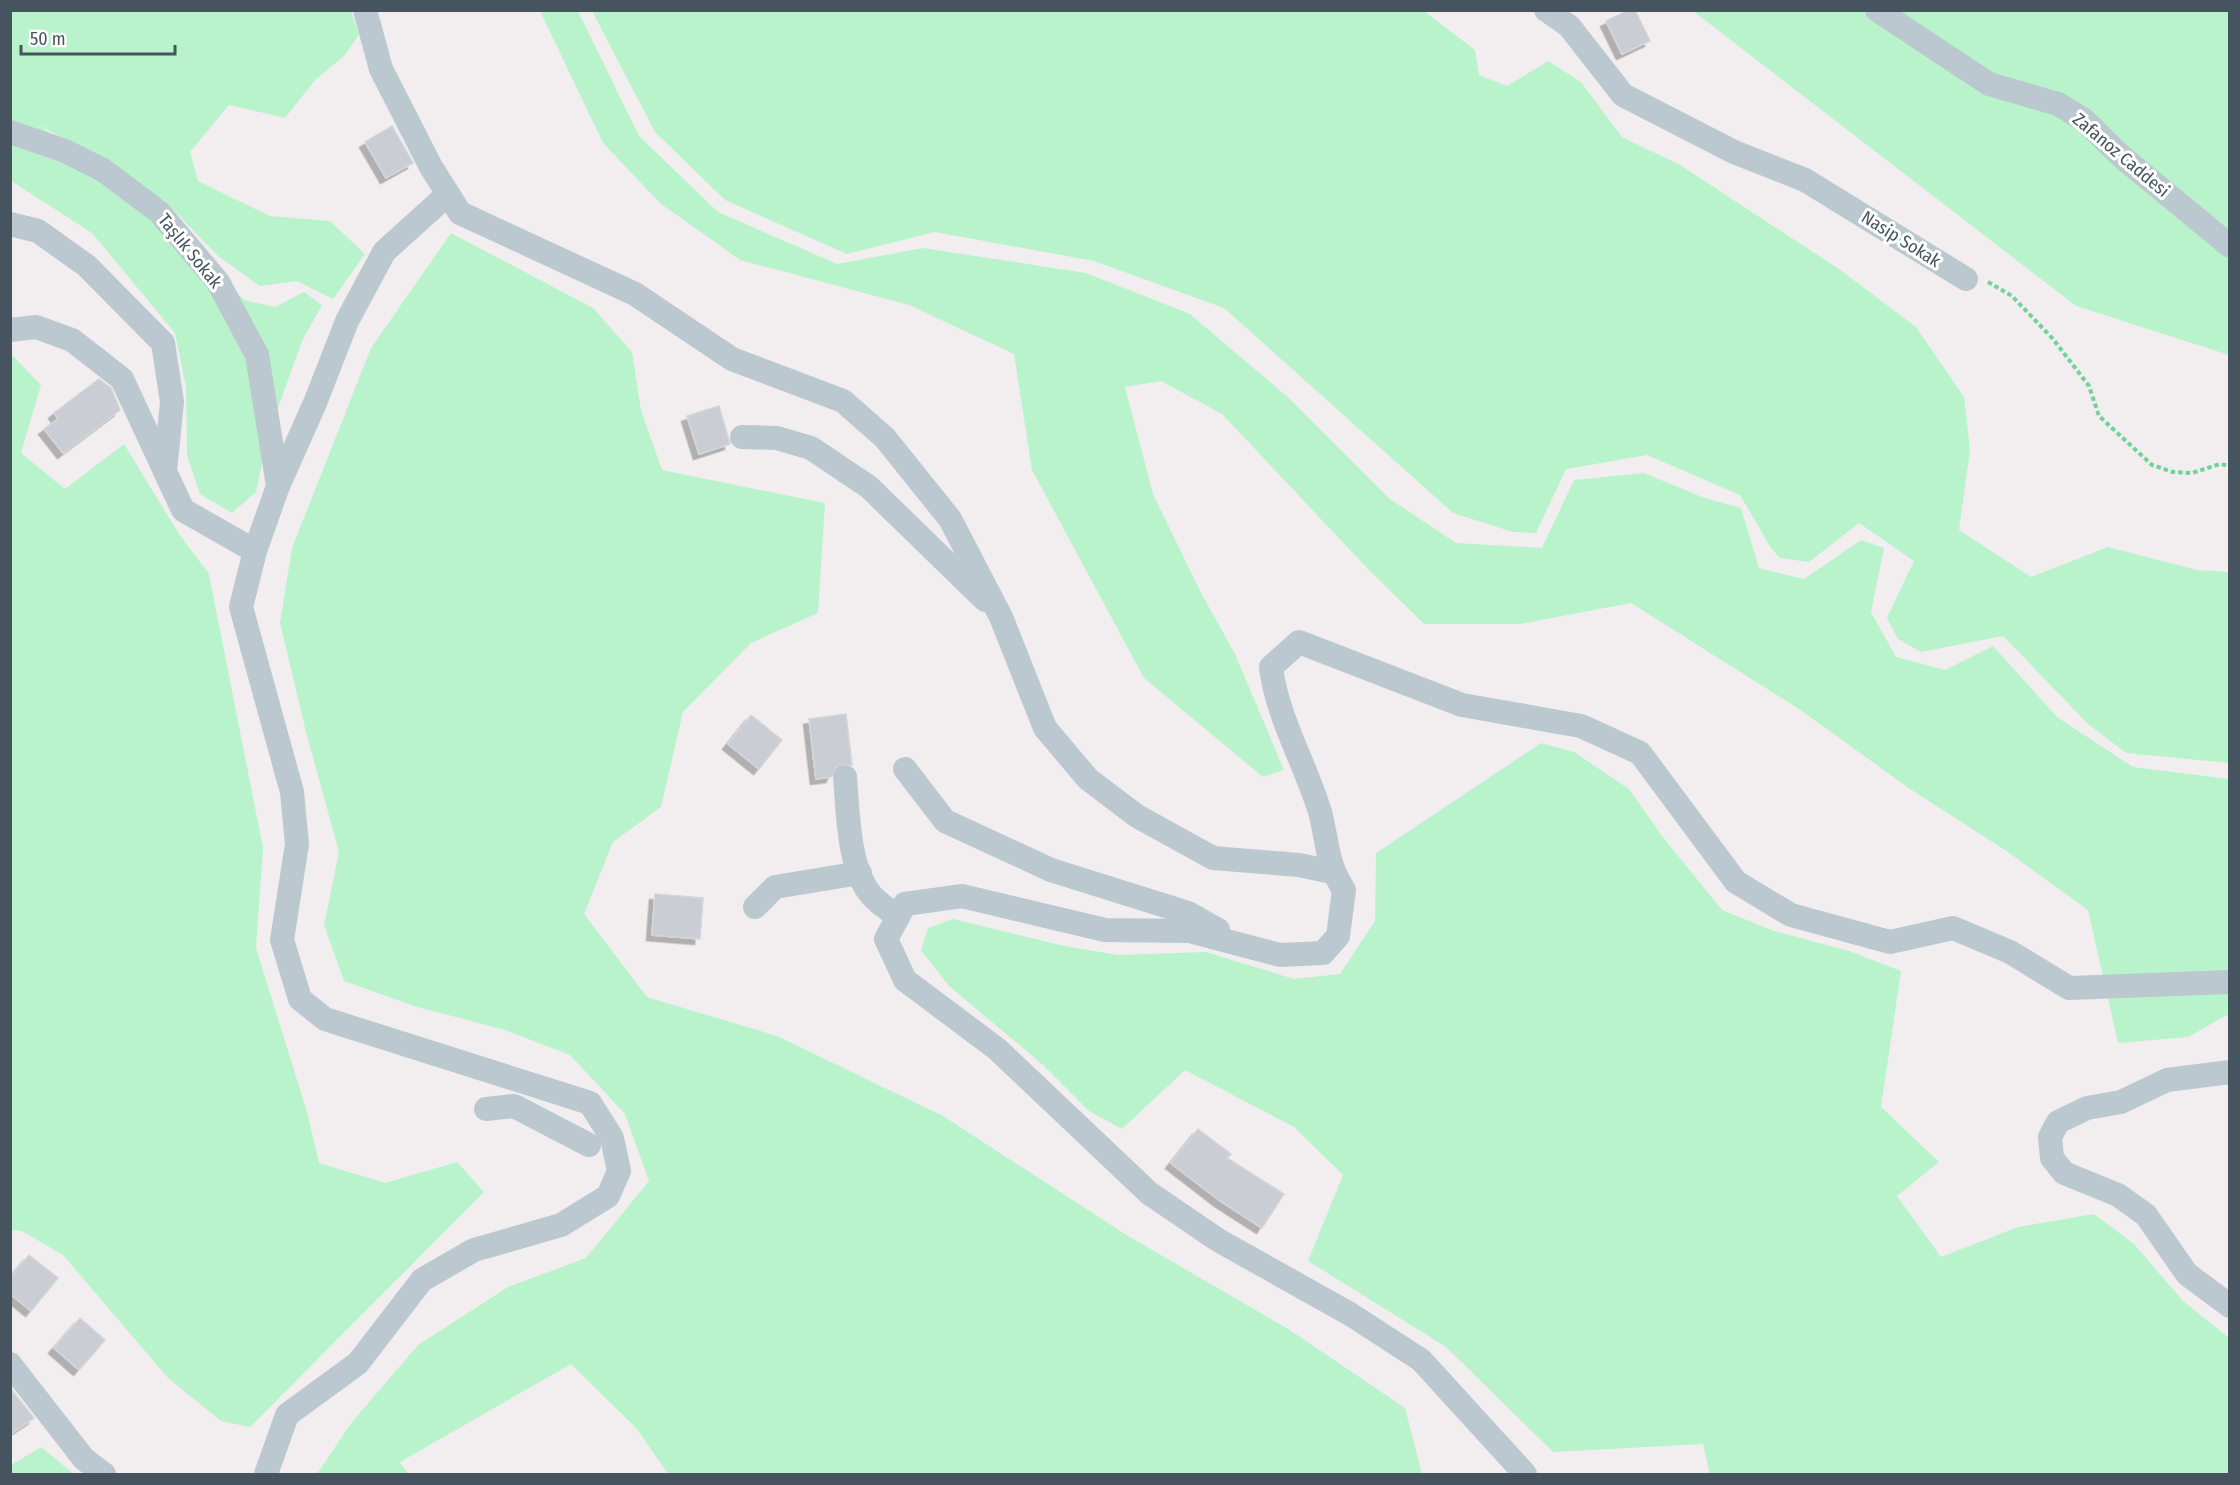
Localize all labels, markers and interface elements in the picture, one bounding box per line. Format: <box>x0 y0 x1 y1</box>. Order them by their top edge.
scale bar <box>21 18 176 56</box>
text: 50 m <box>30 28 66 50</box>
street label: Zafanoz Caddesi <box>2068 108 2174 202</box>
street label: Nasip Sokak <box>1857 206 1945 272</box>
street label: Taşlık Sokak <box>153 209 227 293</box>

